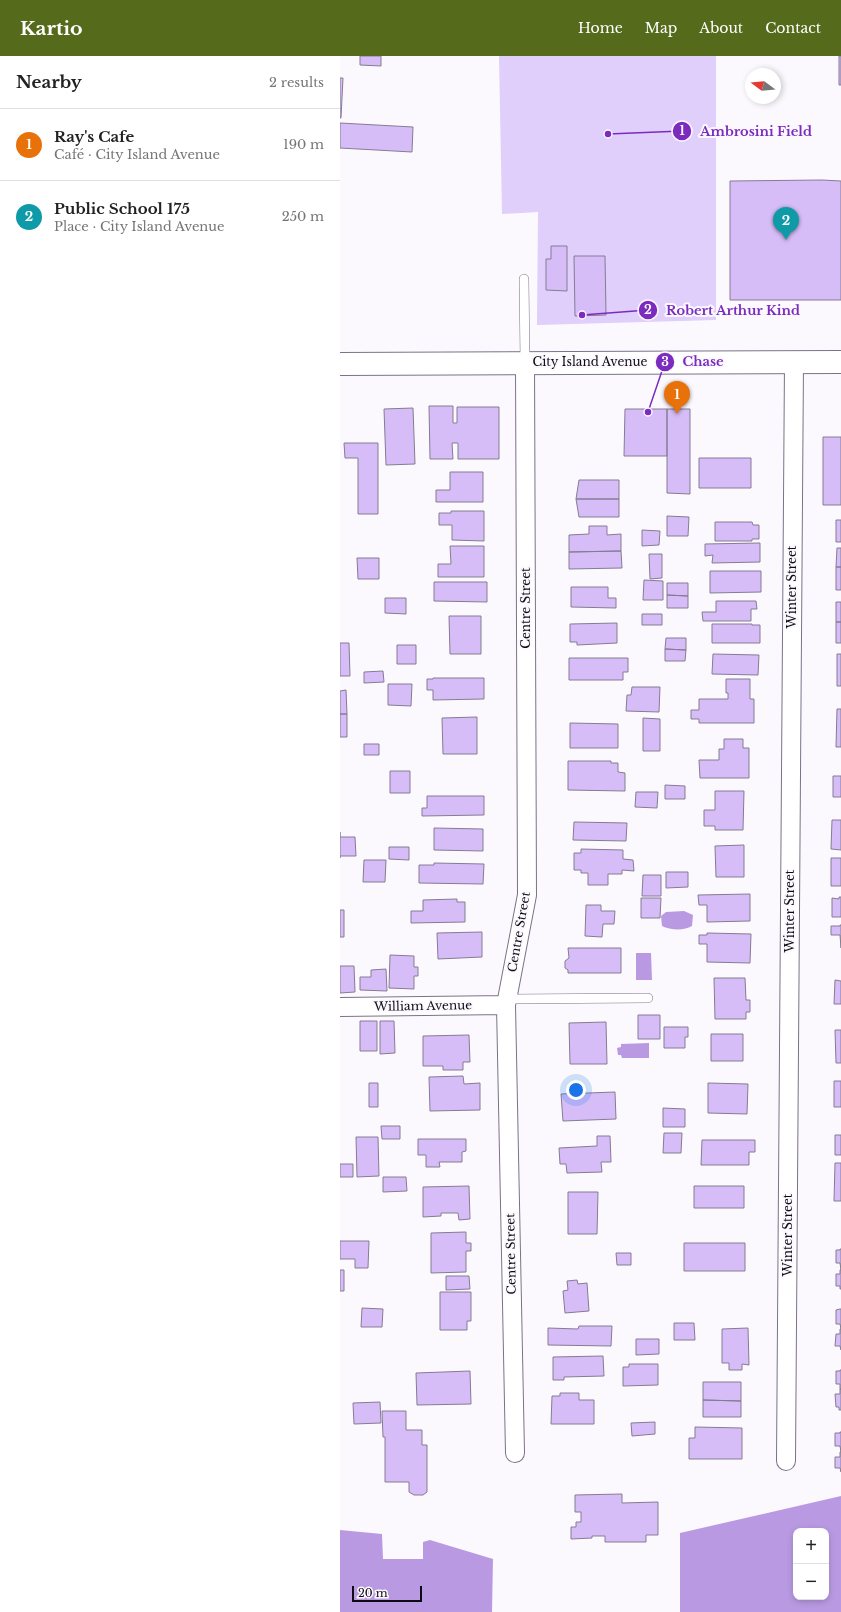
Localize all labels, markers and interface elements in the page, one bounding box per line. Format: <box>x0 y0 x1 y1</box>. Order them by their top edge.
text: Kartio <box>20 17 83 40</box>
text: Home <box>578 19 623 37</box>
text: Map <box>645 19 677 37</box>
text: About <box>699 19 743 37</box>
text: Contact <box>765 19 821 37</box>
north arrow <box>745 68 781 104</box>
text: Nearby <box>16 72 82 93</box>
text: 2 results <box>269 74 324 91</box>
callout: Ambrosini Field <box>672 119 820 144</box>
text: 1 <box>679 123 685 138</box>
text: Ambrosini Field <box>699 123 812 140</box>
text: Ray's Cafe <box>54 127 134 146</box>
text: 1 <box>26 136 32 153</box>
text: 190 m <box>283 136 324 153</box>
text: Café · City Island Avenue <box>54 146 220 163</box>
text: Public School 175 <box>54 199 190 218</box>
pin: 2 <box>773 207 799 240</box>
text: 2 <box>25 208 33 225</box>
text: 250 m <box>282 208 324 225</box>
text: Place · City Island Avenue <box>54 218 224 235</box>
callout: Robert Arthur Kind <box>638 298 809 323</box>
text: 2 <box>644 302 652 317</box>
text: Robert Arthur Kind <box>666 302 800 319</box>
callout: Chase <box>655 349 732 374</box>
text: Chase <box>682 353 724 370</box>
street label: City Island Avenue <box>533 354 648 369</box>
text: 3 <box>661 354 669 369</box>
pin: 1 <box>664 381 690 414</box>
street label: Winter Street <box>784 545 799 629</box>
street label: Centre Street <box>518 567 533 649</box>
street label: Winter Street <box>782 869 797 953</box>
street label: Centre Street <box>504 890 533 973</box>
street label: William Avenue <box>373 997 472 1014</box>
your location <box>566 1080 586 1100</box>
street label: Winter Street <box>780 1193 795 1277</box>
street label: Centre Street <box>502 1213 519 1295</box>
map controls <box>793 1528 829 1600</box>
button: + <box>793 1528 829 1564</box>
button: − <box>793 1564 829 1600</box>
scale bar <box>352 1584 422 1603</box>
text: 20 m <box>358 1586 388 1600</box>

